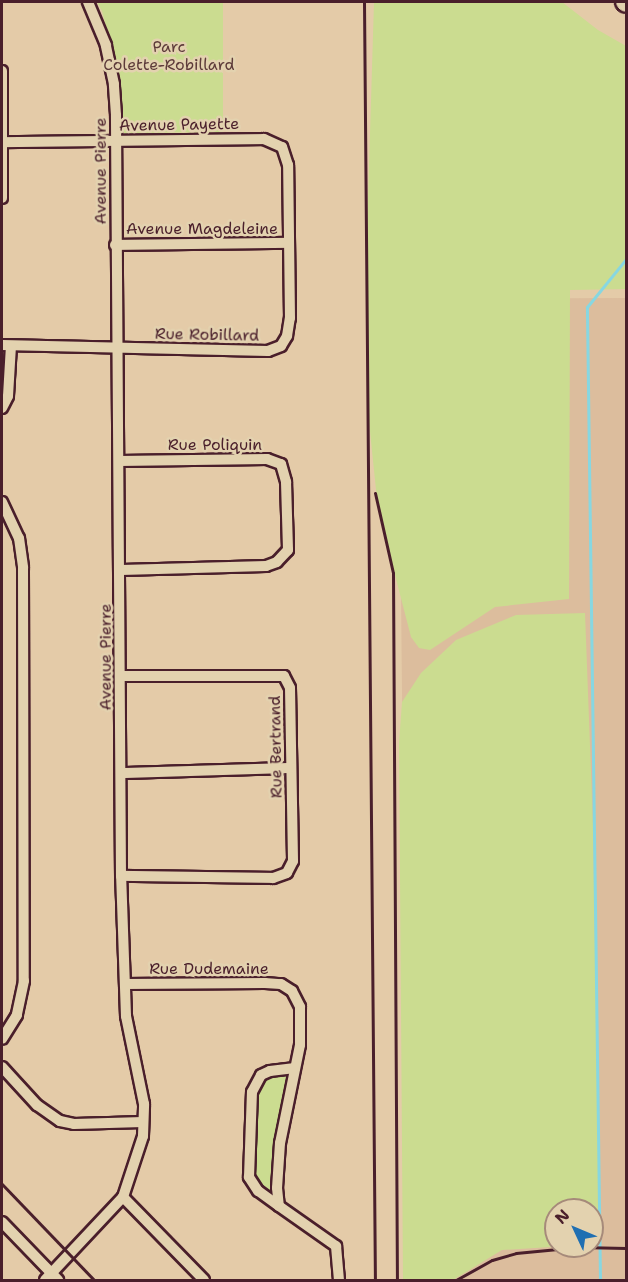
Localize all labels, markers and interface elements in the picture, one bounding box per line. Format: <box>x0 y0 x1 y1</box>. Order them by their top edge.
park label: Parc Colette-Robillard <box>103 37 235 75</box>
street label: Avenue Payette <box>119 114 239 136</box>
street label: Avenue Pierre <box>91 118 111 224</box>
street label: Avenue Magdeleine <box>126 219 278 239</box>
street label: Rue Robillard <box>155 324 259 346</box>
street label: Rue Poliquin <box>168 435 262 455</box>
street label: Avenue Pierre <box>96 604 116 710</box>
street label: Rue Bertrand <box>266 696 286 798</box>
street label: Rue Dudemaine <box>149 959 269 979</box>
north arrow <box>544 1198 604 1258</box>
text: N <box>550 1205 574 1228</box>

